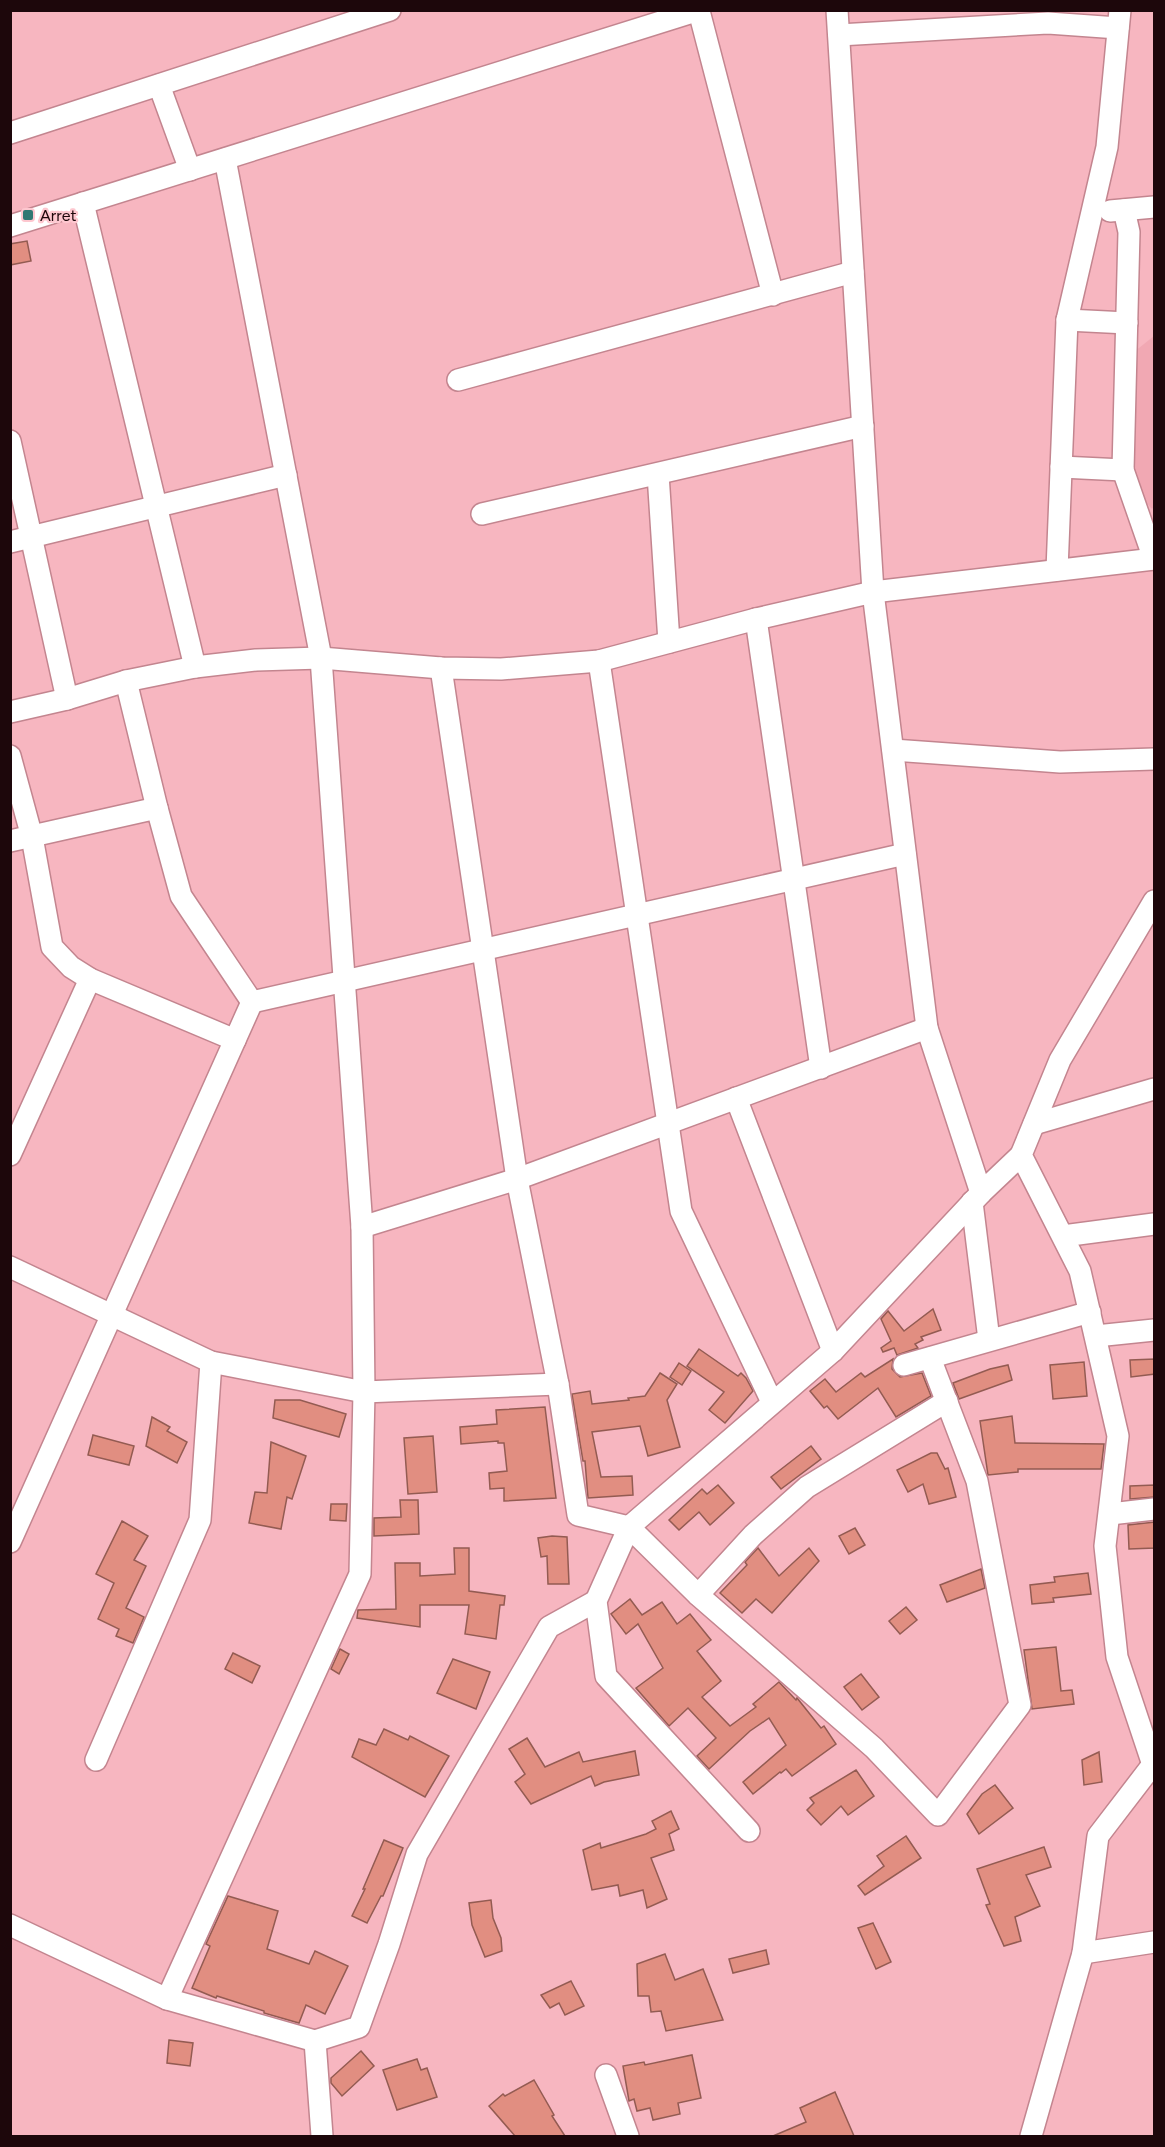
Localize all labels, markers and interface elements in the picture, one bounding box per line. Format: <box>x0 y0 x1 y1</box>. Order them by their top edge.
place label: Arret <box>40 206 76 225</box>
marker: Arret <box>21 208 35 222</box>

